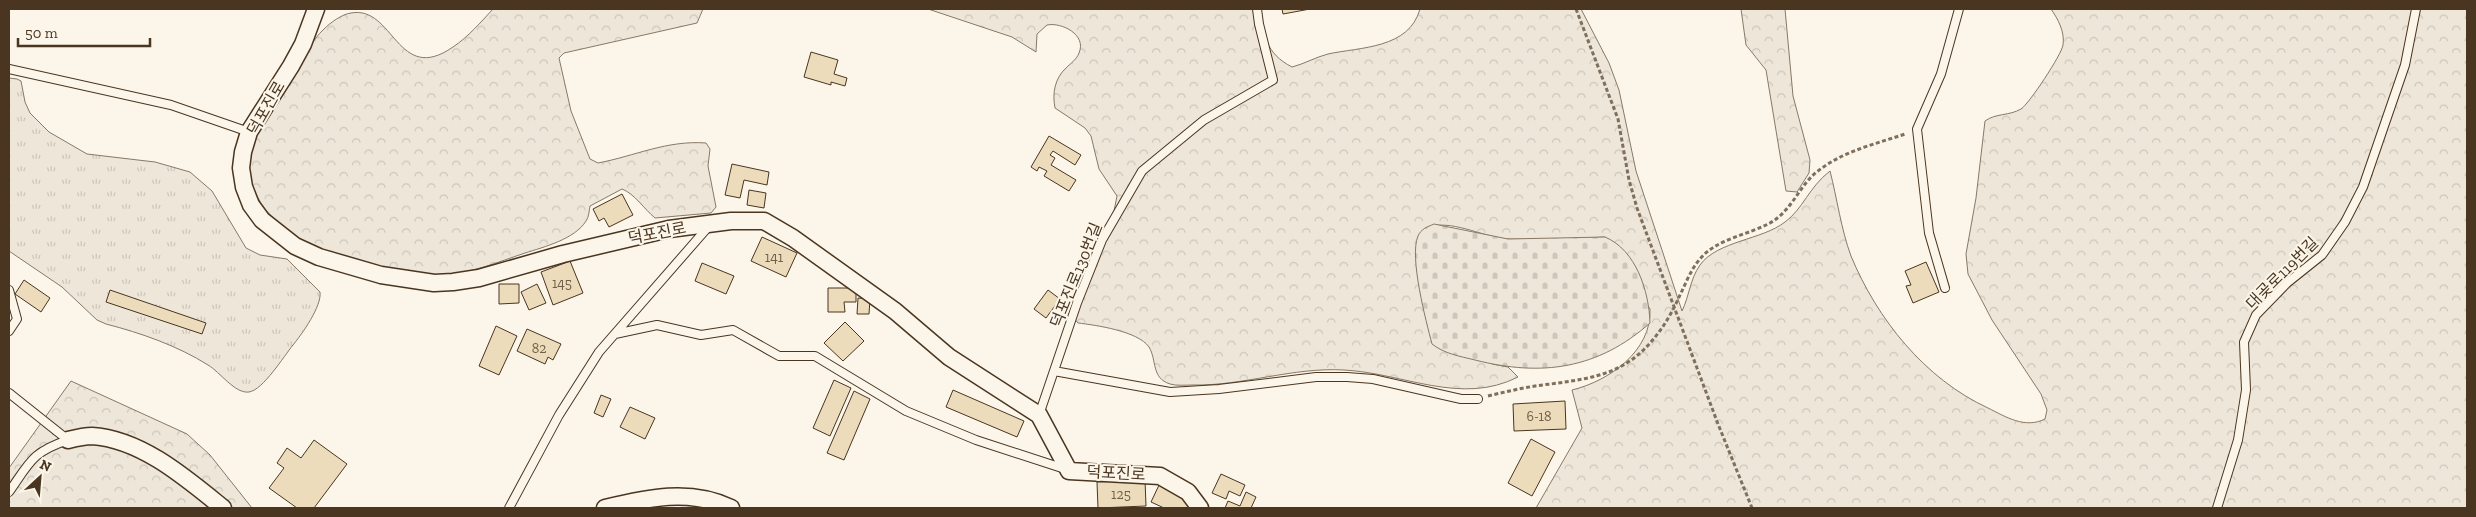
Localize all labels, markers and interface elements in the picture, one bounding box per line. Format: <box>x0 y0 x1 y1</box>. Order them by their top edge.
scale bar <box>18 15 150 47</box>
text: 50 m <box>25 24 58 42</box>
street label: 덕포진로 <box>243 78 289 138</box>
street label: 덕포진로 <box>626 218 688 248</box>
street label: 덕포진로130번길 <box>1046 220 1106 330</box>
street label: 대곶로119번길 <box>2242 233 2322 313</box>
house number: 141 <box>765 249 784 266</box>
house number: 145 <box>552 275 572 292</box>
house number: 82 <box>532 340 546 357</box>
house number: 6-18 <box>1527 408 1551 425</box>
north arrow <box>15 452 65 502</box>
text: N <box>37 456 54 476</box>
street label: 덕포진로 <box>1086 462 1146 484</box>
house number: 125 <box>1111 486 1131 503</box>

